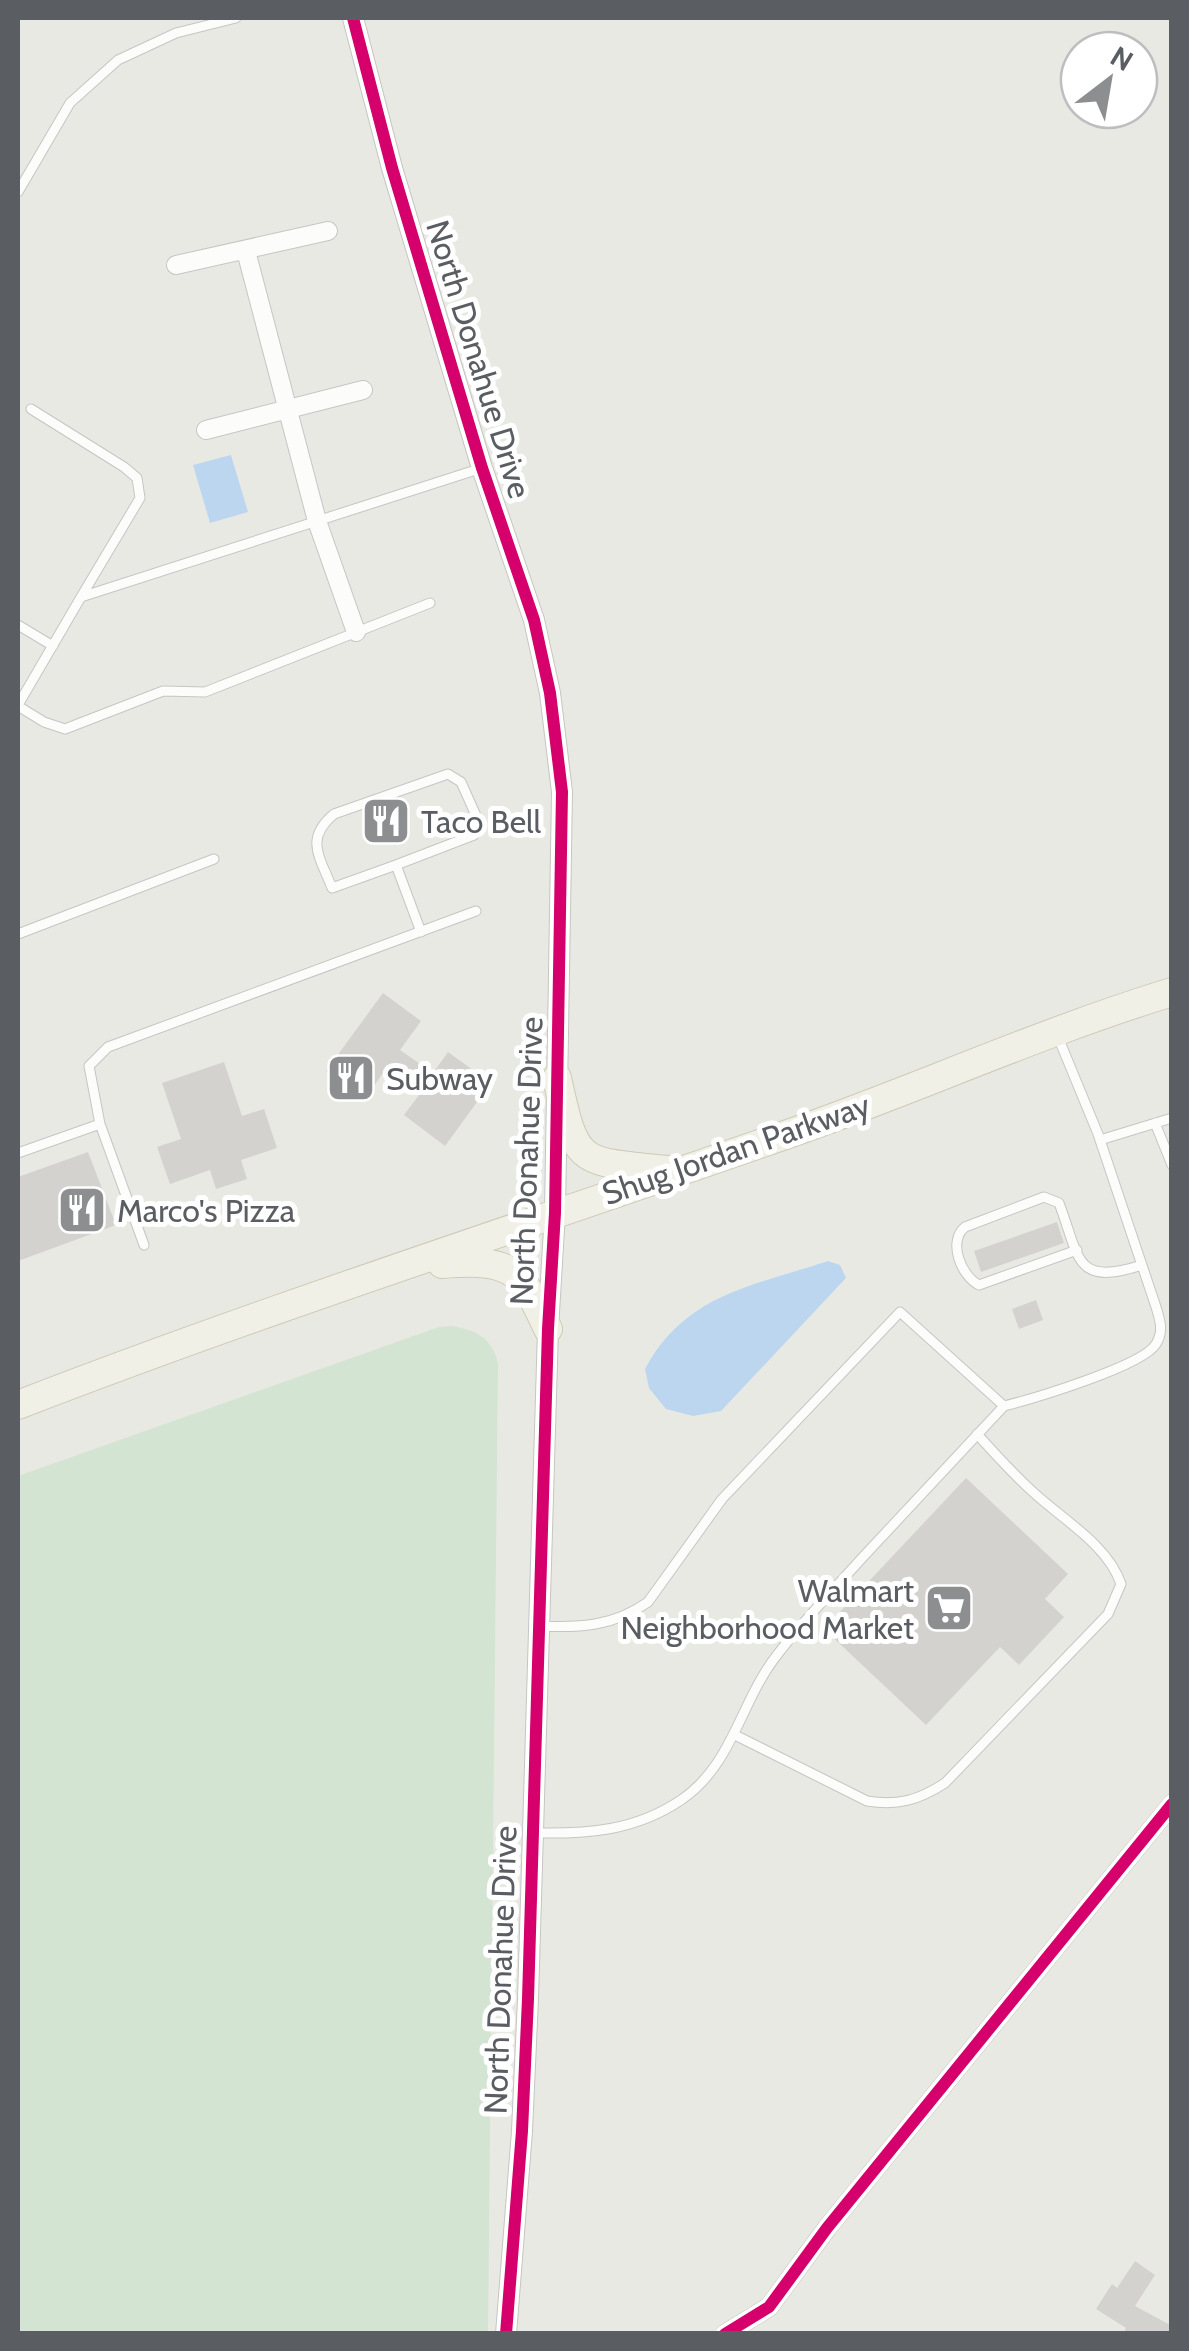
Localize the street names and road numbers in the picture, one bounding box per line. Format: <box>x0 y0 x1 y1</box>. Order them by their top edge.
street label: North Donahue Drive <box>418 215 540 503</box>
street label: North Donahue Drive <box>501 1016 551 1306</box>
street label: Shug Jordan Parkway <box>597 1085 875 1213</box>
street label: North Donahue Drive <box>475 1825 525 2115</box>

